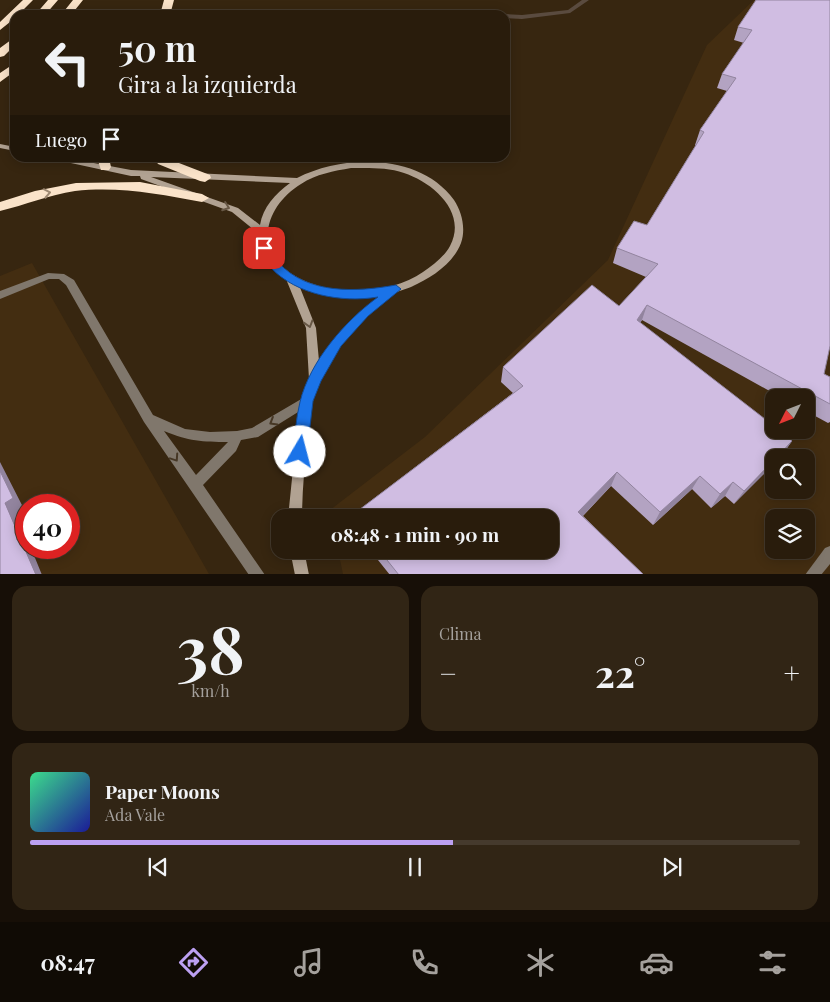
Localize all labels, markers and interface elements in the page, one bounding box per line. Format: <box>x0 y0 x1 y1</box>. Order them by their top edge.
text: 50 m <box>118 24 196 71</box>
icon: left <box>35 30 100 95</box>
text: Gira a la izquierda <box>118 69 297 99</box>
icon: arrive <box>97 125 125 153</box>
text: Luego <box>35 126 87 152</box>
one-way arrow <box>42 188 51 198</box>
one-way arrow <box>221 201 230 211</box>
pin <box>243 227 285 269</box>
icon: arrive <box>250 234 278 262</box>
one-way arrow <box>303 320 313 328</box>
north arrow <box>765 389 815 439</box>
map controls <box>765 389 815 559</box>
one-way arrow <box>269 415 278 425</box>
position arrow <box>273 425 325 477</box>
button: search <box>765 449 815 499</box>
one-way arrow <box>169 452 178 461</box>
speed limit sign: 40 <box>15 494 80 559</box>
button: layers <box>765 509 815 559</box>
text: 08:48 · 1 min · 90 m <box>331 521 499 547</box>
text: 38 <box>176 604 245 690</box>
text: Clima <box>439 623 481 644</box>
text: 22° <box>595 647 646 698</box>
text: − <box>439 654 457 691</box>
text: + <box>784 654 800 691</box>
text: km/h <box>191 680 230 701</box>
text: Paper Moons <box>105 778 220 804</box>
text: Ada Vale <box>105 804 165 825</box>
icon: previous <box>144 853 172 881</box>
icon: pause <box>401 853 429 881</box>
icon: next <box>658 853 686 881</box>
icon: directions <box>176 945 211 980</box>
icon: music <box>291 945 326 980</box>
icon: phone <box>407 945 442 980</box>
icon: climate <box>523 945 558 980</box>
icon: car <box>639 945 674 980</box>
icon: filters <box>755 945 790 980</box>
text: 08:47 <box>40 947 95 977</box>

